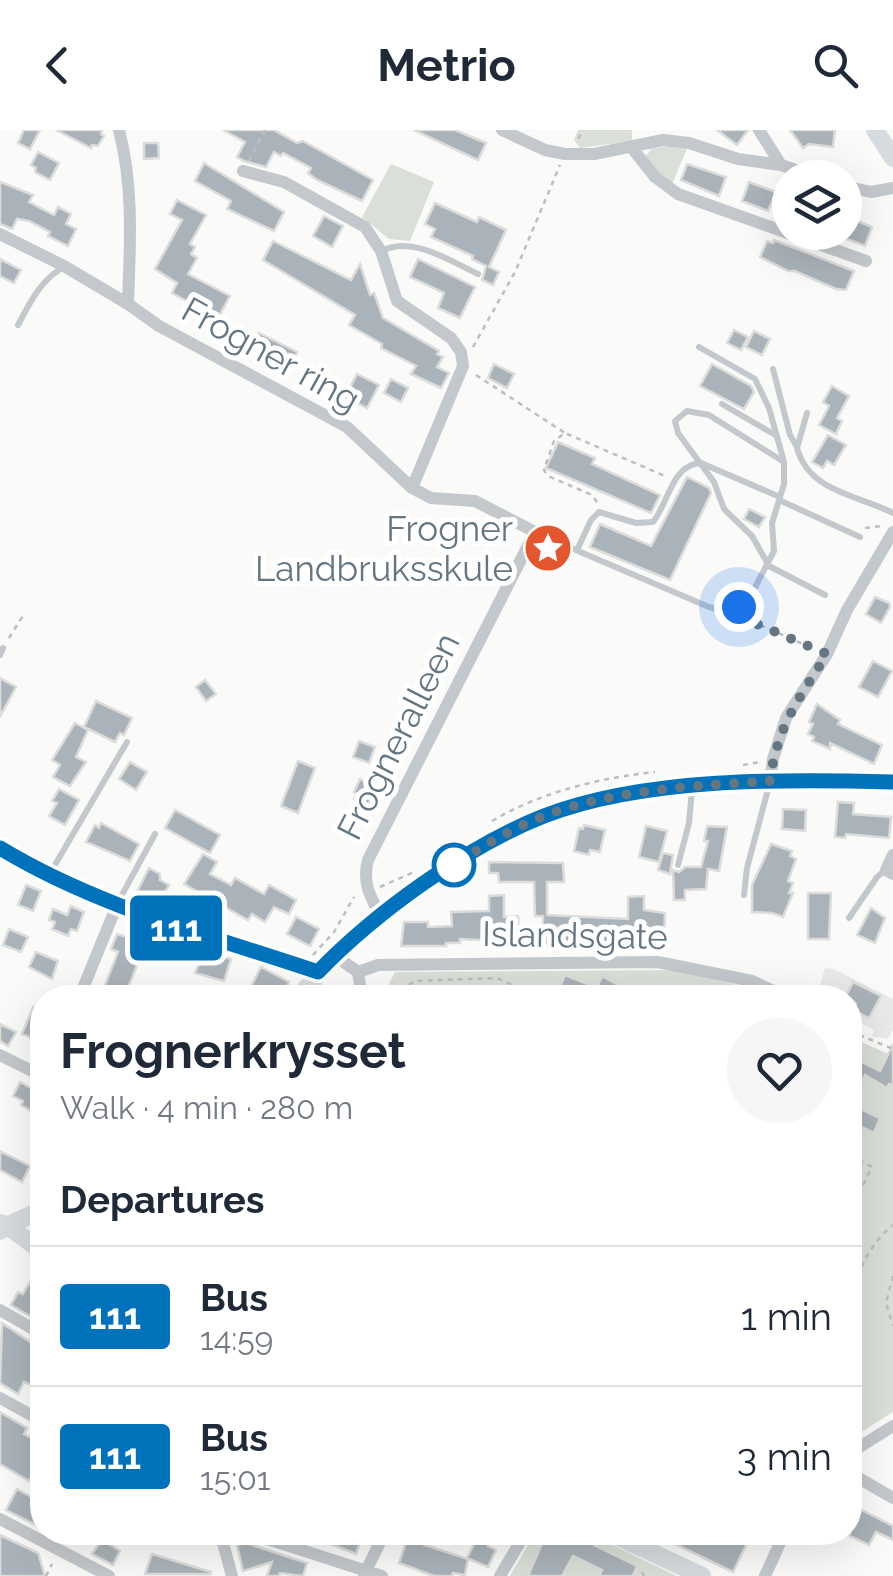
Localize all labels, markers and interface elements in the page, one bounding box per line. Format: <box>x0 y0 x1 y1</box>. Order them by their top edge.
icon: back <box>30 38 85 93</box>
icon: search <box>808 38 863 93</box>
text: Metrio <box>377 39 516 92</box>
map controls <box>772 160 862 250</box>
button: layers <box>772 160 862 250</box>
street label: Frogner ring <box>175 288 367 420</box>
place label: Frogner Landbruksskule <box>255 508 513 589</box>
place icon: Frogner Landbruksskule <box>522 522 574 574</box>
your location <box>714 582 764 632</box>
street label: Frogneralleen <box>328 626 468 846</box>
unlabelled marker <box>433 844 475 886</box>
line badge: 111 <box>119 896 234 960</box>
text: 111 <box>150 908 202 949</box>
street label: Islandsgate <box>482 913 668 957</box>
button: heart <box>727 1018 832 1123</box>
text: Frognerkrysset <box>60 1023 406 1079</box>
text: Walk · 4 min · 280 m <box>60 1089 353 1126</box>
text: Departures <box>60 1177 265 1222</box>
text: Bus <box>200 1275 268 1320</box>
text: 1 min <box>741 1294 832 1339</box>
text: 111 <box>89 1296 141 1337</box>
text: 14:59 <box>200 1320 273 1357</box>
text: Bus <box>200 1415 268 1460</box>
text: 3 min <box>737 1434 832 1479</box>
text: 111 <box>89 1436 141 1477</box>
text: 15:01 <box>200 1460 270 1497</box>

